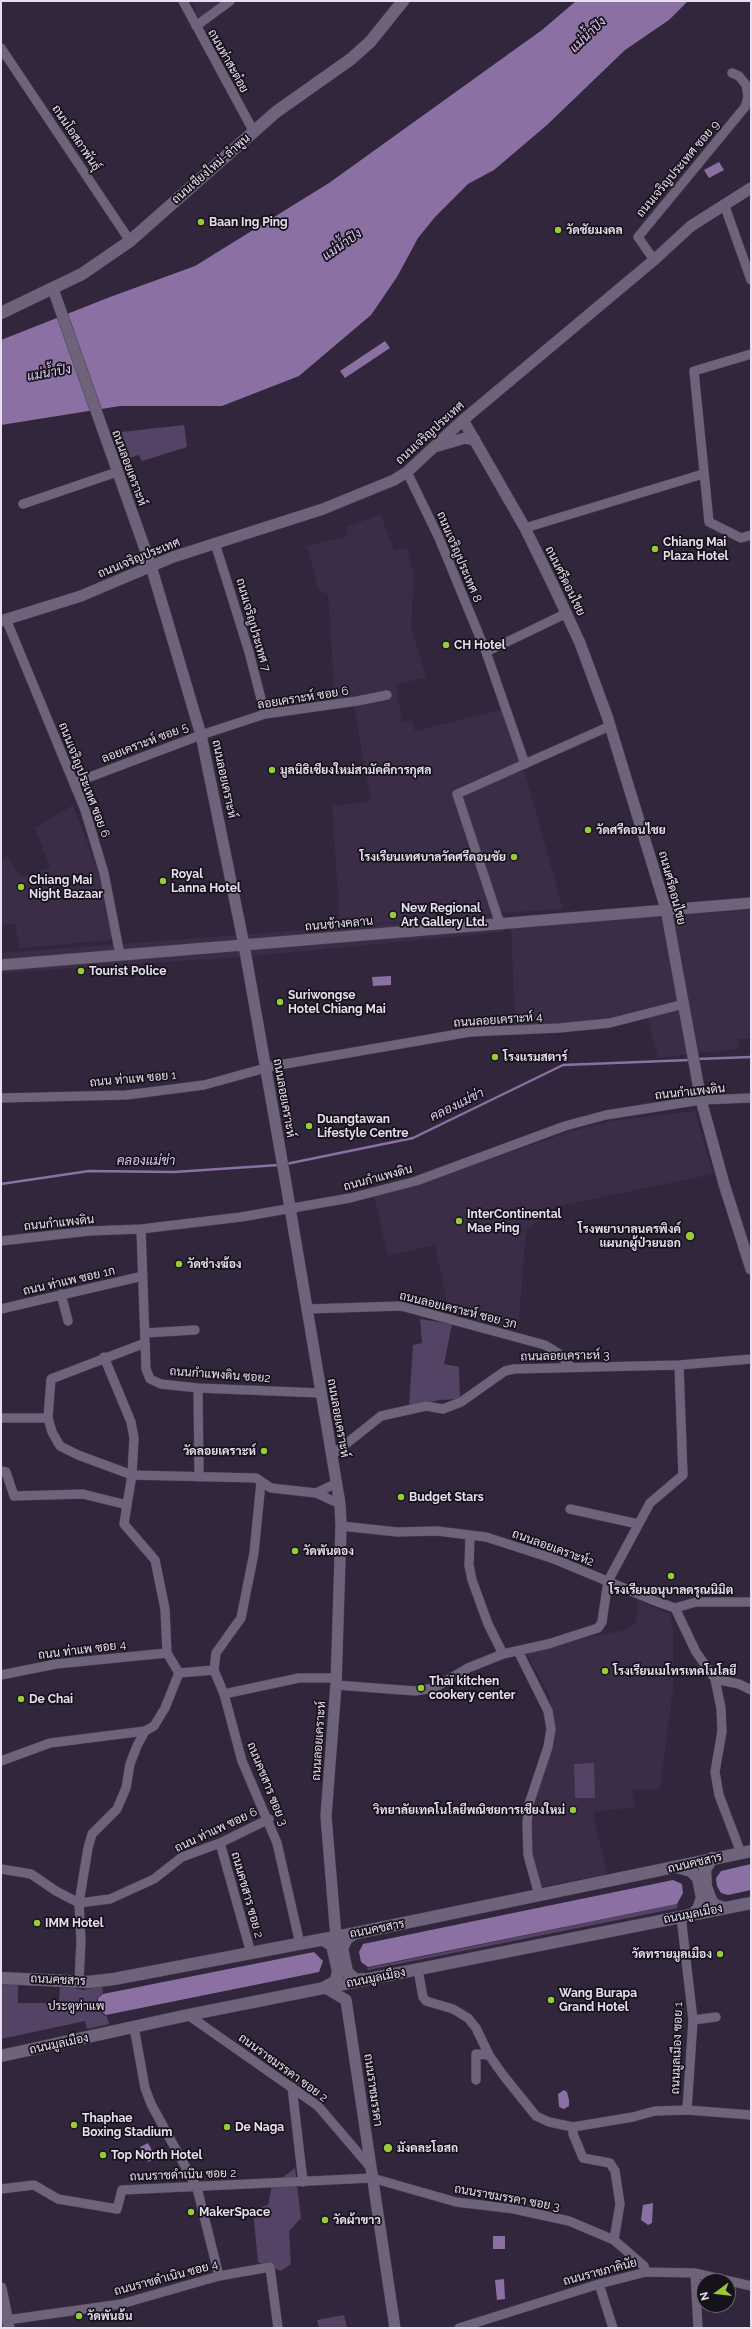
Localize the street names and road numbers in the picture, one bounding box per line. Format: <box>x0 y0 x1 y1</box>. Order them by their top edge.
street label: ถนนท่าสะต๋อย <box>205 27 251 95</box>
street label: ถนนโอสถาพันธุ์ <box>49 102 103 174</box>
street label: ถนนเจริญประเทศ ซอย 9 <box>633 118 723 220</box>
street label: ถนนเชียงใหม่-ลำพูน <box>169 131 253 207</box>
street label: ถนนเจริญประเทศ <box>393 398 467 468</box>
street label: ถนนลอยเคราะห์ <box>109 428 149 508</box>
street label: ถนนเจริญประเทศ 8 <box>433 509 485 605</box>
street label: ถนนเจริญประเทศ <box>96 535 182 581</box>
street label: ถนนศรีดอนไชย <box>542 544 588 618</box>
street label: ถนนเจริญประเทศ 7 <box>233 576 273 674</box>
street label: ลอยเคราะห์ ซอย 6 <box>256 684 350 712</box>
street label: ถนนเจริญประเทศ ซอย 6 <box>55 720 113 840</box>
street label: ลอยเคราะห์ ซอย 5 <box>100 720 190 766</box>
street label: ถนนลอยเคราะห์ <box>209 738 239 820</box>
street label: ถนนศรีดอนไชย <box>655 849 689 927</box>
street label: ถนนช้างคลาน <box>304 914 374 934</box>
street label: ถนนลอยเคราะห์ 4 <box>453 1010 543 1030</box>
street label: ถนนลอยเคราะห์ <box>270 1057 298 1139</box>
street label: ถนน ท่าแพ ซอย 1 <box>89 1068 177 1090</box>
street label: ถนนกำแพงดิน <box>654 1081 726 1103</box>
street label: ถนนกำแพงดิน <box>342 1162 414 1194</box>
street label: ถนนกำแพงดิน <box>23 1212 95 1234</box>
street label: ถนน ท่าแพ ซอย 1ก <box>22 1263 116 1299</box>
street label: ถนนลอยเคราะห์ ซอย 3ก <box>398 1288 518 1332</box>
street label: ถนนลอยเคราะห์ 3 <box>520 1348 610 1364</box>
street label: ถนนกำแพงดิน ซอย2 <box>169 1364 271 1386</box>
street label: ถนนลอยเคราะห์ <box>324 1377 352 1459</box>
street label: ถนนลอยเคราะห์2 <box>510 1527 596 1569</box>
street label: ถนน ท่าแพ ซอย 4 <box>37 1637 127 1663</box>
street label: ถนนลอยเคราะห์ <box>309 1701 329 1781</box>
street label: ถนนคชสาร ซอย 3 <box>244 1740 290 1828</box>
street label: ถนน ท่าแพ ซอย 6 <box>173 1805 259 1855</box>
street label: ถนนคชสาร ซอย 2 <box>228 1850 266 1940</box>
street label: ถนนคชสาร <box>666 1850 724 1876</box>
street label: ถนนมูลเมือง <box>662 1901 724 1927</box>
street label: ถนนคชสาร <box>348 1917 406 1941</box>
street label: ถนนมูลเมือง <box>345 1965 407 1991</box>
street label: ถนนคชสาร <box>30 1971 86 1989</box>
street label: ถนนมูลเมือง ซอย 1 <box>668 2001 686 2095</box>
street label: ถนนมูลเมือง <box>28 2031 90 2057</box>
street label: ถนนราชมรรคา ซอย 2 <box>236 2031 330 2105</box>
street label: ถนนราชมรรคา <box>361 2053 385 2127</box>
street label: ถนนราชดำเนิน ซอย 2 <box>129 2166 237 2184</box>
street label: ถนนราชมรรคา ซอย 3 <box>453 2182 561 2214</box>
street label: ถนนราชภาคินัย <box>561 2255 639 2289</box>
street label: ถนนราชดำเนิน ซอย 4 <box>112 2257 220 2299</box>

